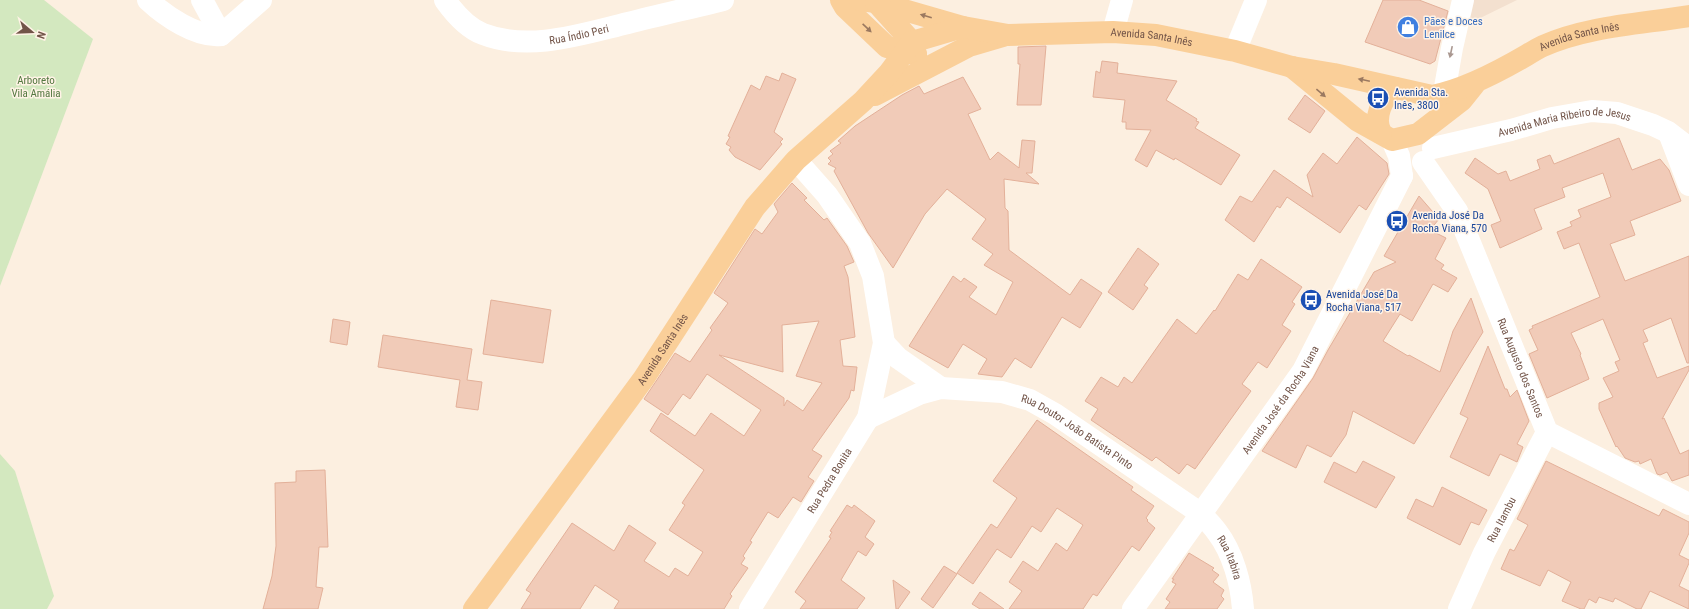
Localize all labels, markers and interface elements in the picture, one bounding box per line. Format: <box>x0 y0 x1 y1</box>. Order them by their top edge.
north arrow <box>12 12 52 52</box>
one-way arrow <box>920 13 932 19</box>
shop icon: Pães e Doces Lenilce <box>1395 14 1421 40</box>
place label: Pães e Doces Lenilce <box>1424 15 1483 41</box>
street label: Avenida Santa Inês <box>1537 19 1620 53</box>
street label: Rua Índio Peri <box>548 22 610 47</box>
one-way arrow <box>863 23 872 32</box>
street label: Avenida Santa Inês <box>1110 25 1194 49</box>
text: N <box>34 30 48 41</box>
one-way arrow <box>1448 46 1454 58</box>
park label: Arboreto Vila Amália <box>11 74 61 100</box>
one-way arrow <box>1358 77 1370 83</box>
bus stop icon: Avenida Sta. Inês, 3800 <box>1365 85 1391 111</box>
place label: Avenida Sta. Inês, 3800 <box>1394 86 1448 112</box>
one-way arrow <box>1316 88 1326 97</box>
street label: Avenida Maria Ribeiro de Jesus <box>1497 104 1633 139</box>
bus stop icon: Avenida José Da Rocha Viana, 570 <box>1384 208 1410 234</box>
place label: Avenida José Da Rocha Viana, 570 <box>1412 209 1487 235</box>
bus stop icon: Avenida José Da Rocha Viana, 517 <box>1298 287 1324 313</box>
place label: Avenida José Da Rocha Viana, 517 <box>1326 288 1401 314</box>
street label: Avenida Santa Inês <box>635 311 691 388</box>
street label: Rua Augusto dos Santos <box>1495 316 1547 419</box>
street label: Avenida José da Rocha Viana <box>1239 343 1321 457</box>
street label: Rua Doutor João Batista Pinto <box>1020 391 1136 472</box>
street label: Rua Pedra Bonita <box>804 445 854 516</box>
street label: Rua Itambu <box>1484 495 1519 544</box>
street label: Rua Itabira <box>1215 533 1245 581</box>

